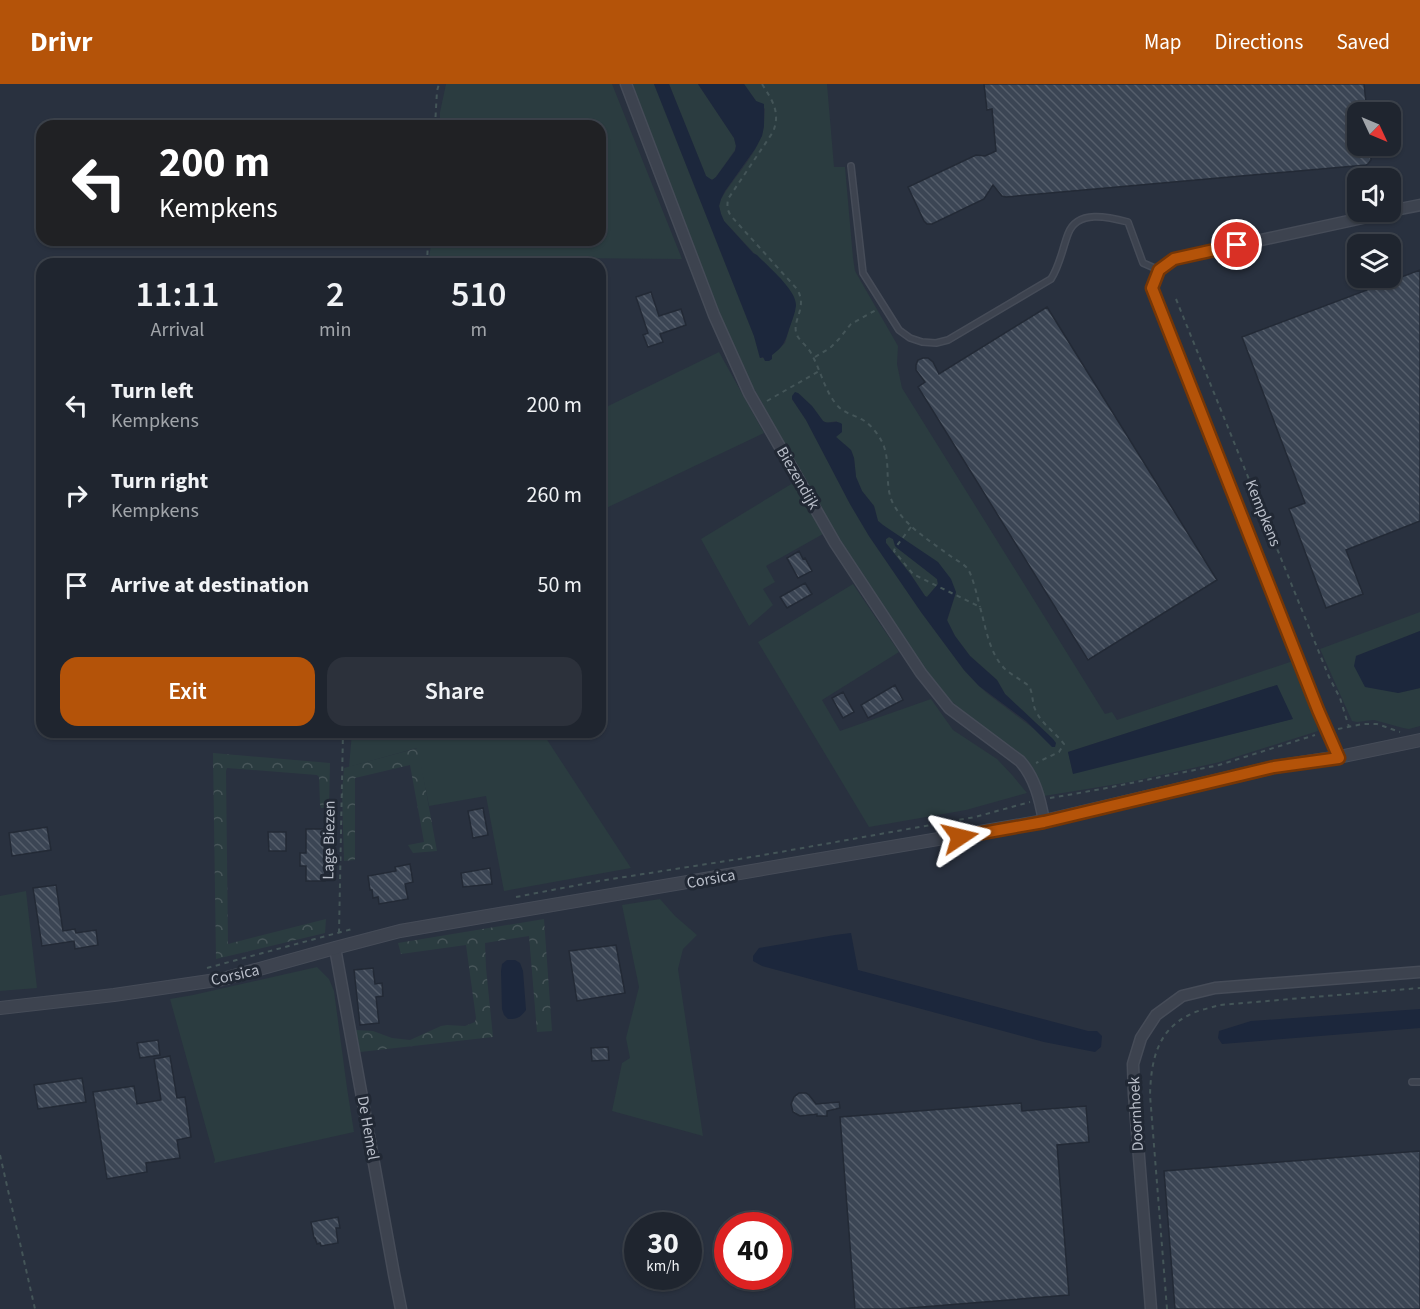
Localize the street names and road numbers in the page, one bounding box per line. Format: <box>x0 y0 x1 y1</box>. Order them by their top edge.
street label: Biezendijk <box>771 442 825 514</box>
street label: Kempkens <box>1240 476 1286 550</box>
street label: Lage Biezen <box>317 800 341 880</box>
street label: Corsica <box>685 864 737 894</box>
street label: Corsica <box>209 959 261 991</box>
street label: Doornhoek <box>1123 1076 1149 1152</box>
street label: De Hemel <box>352 1094 384 1162</box>

